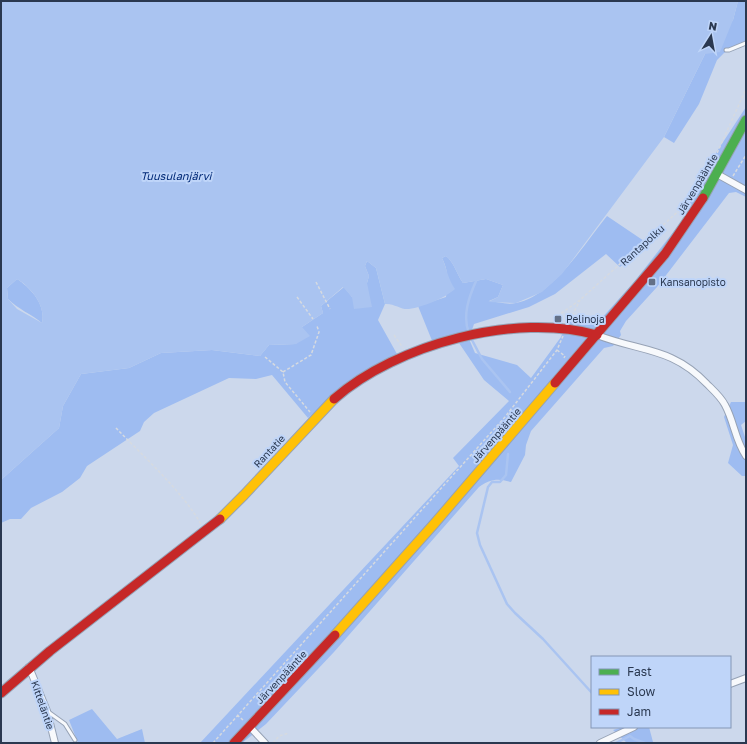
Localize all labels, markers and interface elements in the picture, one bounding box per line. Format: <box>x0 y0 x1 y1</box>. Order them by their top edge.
north arrow <box>691 16 731 56</box>
text: N <box>708 19 718 33</box>
street label: Järvenpääntie <box>674 151 720 217</box>
water label: Tuusulanjärvi <box>140 169 214 183</box>
street label: Rantapolku <box>618 222 666 268</box>
place label: Kansanopisto <box>660 276 726 288</box>
marker: Kansanopisto <box>647 277 657 287</box>
place label: Pelinoja <box>566 313 605 325</box>
marker: Pelinoja <box>553 314 563 324</box>
street label: Järvenpääntie <box>469 405 523 465</box>
street label: Rantatie <box>251 432 287 470</box>
street label: Järvenpääntie <box>253 648 309 706</box>
legend <box>591 656 731 728</box>
text: Fast <box>627 664 652 679</box>
street label: Kitteläntie <box>29 679 57 731</box>
text: Slow <box>627 684 655 699</box>
text: Jam <box>627 704 651 719</box>

